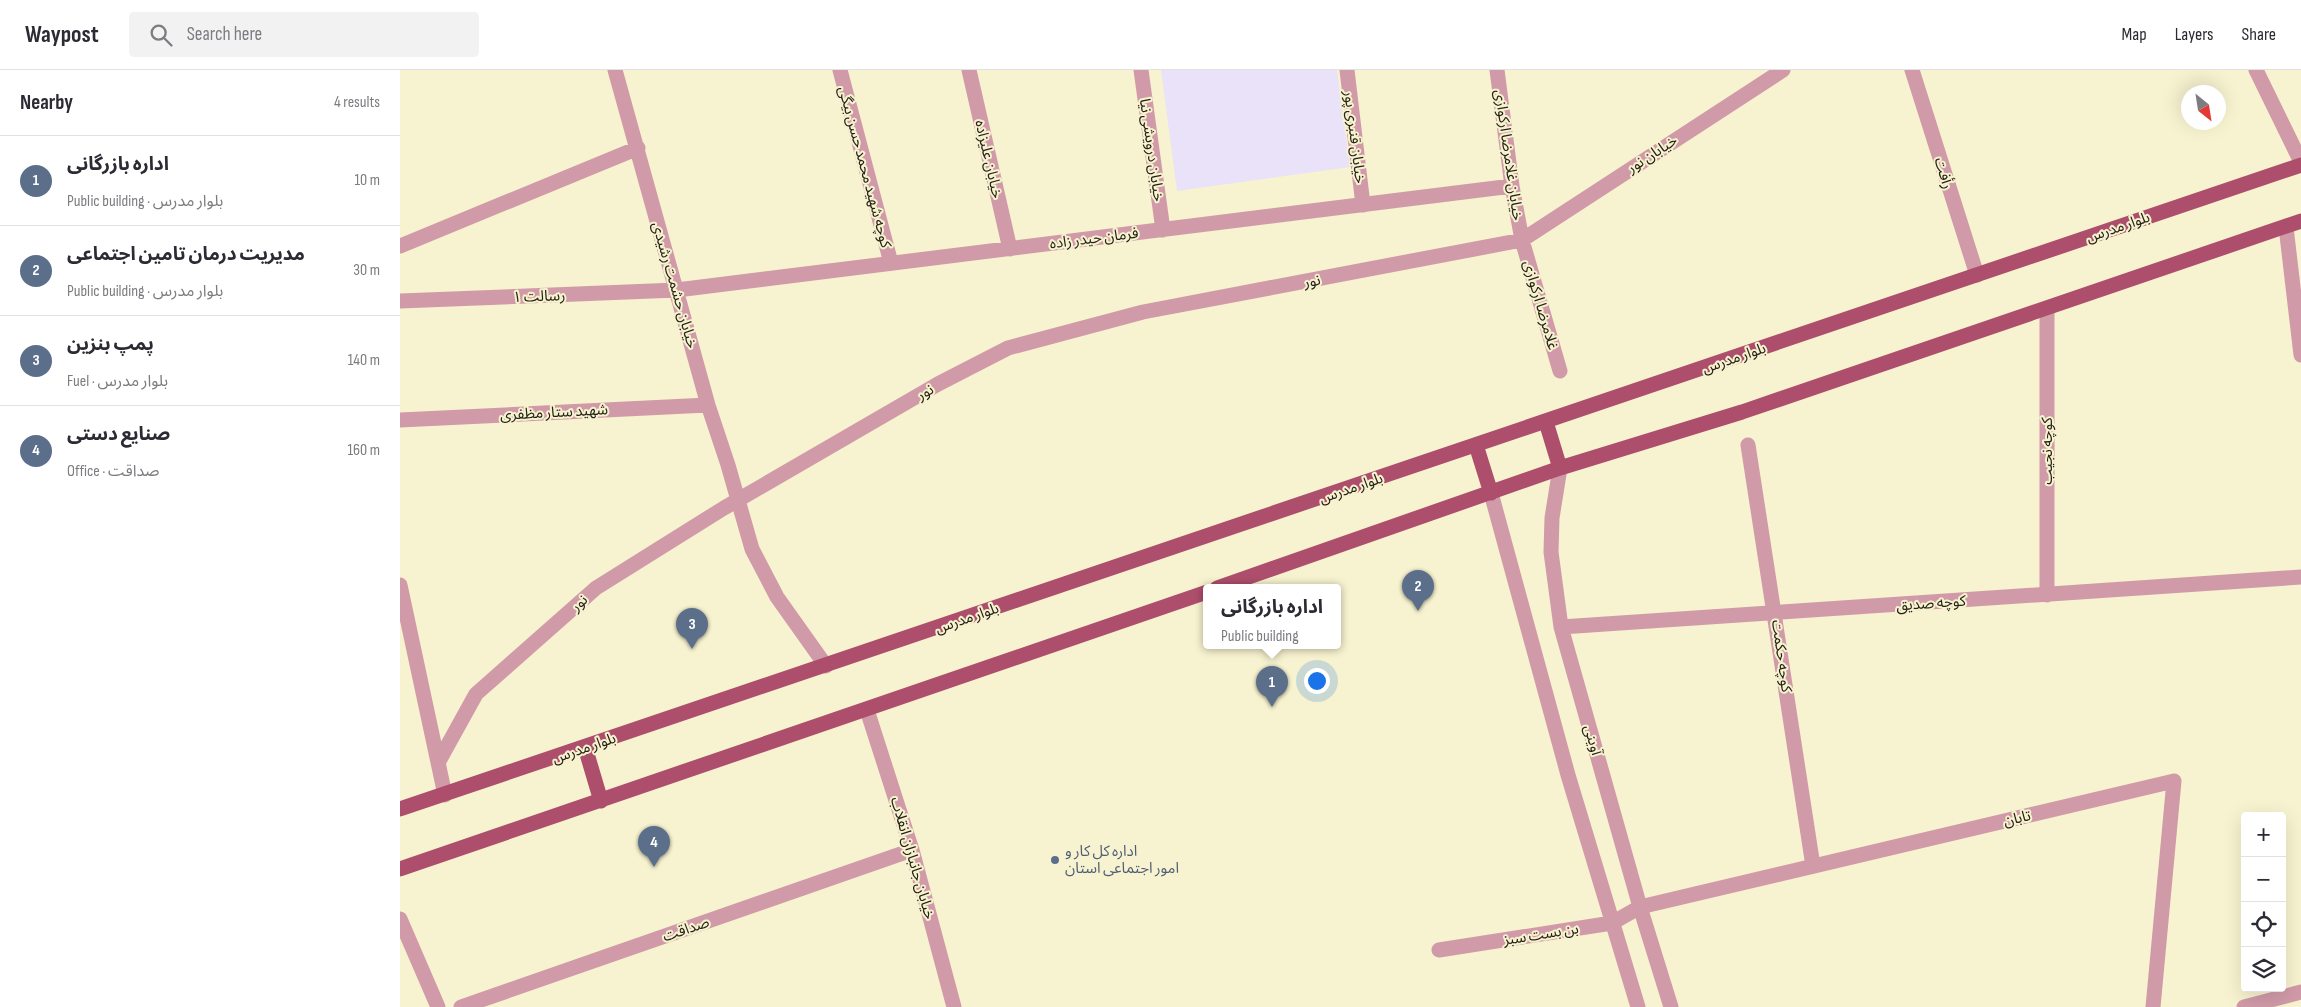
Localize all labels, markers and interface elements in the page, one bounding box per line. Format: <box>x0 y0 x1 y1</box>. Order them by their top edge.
search box <box>129 12 479 57</box>
text: Waypost <box>25 20 99 49</box>
icon: search <box>147 21 175 49</box>
text: Search here <box>187 23 262 46</box>
text: Map <box>2122 24 2147 45</box>
text: Layers <box>2175 24 2214 45</box>
text: Share <box>2242 24 2276 45</box>
street label: کوچه شهید محمد حسن بیگی <box>834 84 895 251</box>
north arrow <box>2181 85 2226 130</box>
street label: خیابان قنبری پور <box>1339 88 1370 185</box>
street label: خیابان غلامرضا ارکوازی <box>1490 88 1527 222</box>
text: Nearby <box>20 90 73 115</box>
text: 4 results <box>334 93 380 112</box>
street label: خیابان درویشی نیا <box>1135 97 1168 203</box>
street label: خیابان علیزاده <box>970 118 1007 200</box>
street label: خیابان نور <box>1623 131 1681 178</box>
text: اداره بازرگانی <box>67 153 169 176</box>
street label: رأفت <box>1930 155 1957 191</box>
text: 1 <box>33 171 39 190</box>
text: 10 m <box>354 171 380 190</box>
text: Public building · بلوار مدرس <box>67 192 223 211</box>
street label: بلوار مدرس <box>2084 208 2153 247</box>
street label: خیابان حشمت رشیدی <box>647 220 702 351</box>
street label: فرمان حیدر زاده <box>1049 224 1140 253</box>
text: مدیریت درمان تامین اجتماعی <box>67 243 305 266</box>
street label: غلامرضا ارکوازی <box>1519 258 1563 353</box>
text: 2 <box>32 261 40 280</box>
text: 30 m <box>353 261 380 280</box>
street label: نور <box>1301 271 1322 293</box>
text: Public building · بلوار مدرس <box>67 282 223 301</box>
street label: رسالت ۱ <box>512 286 566 307</box>
text: پمپ بنزین <box>67 333 154 356</box>
street label: بلوار مدرس <box>1700 339 1769 378</box>
text: 3 <box>32 351 40 370</box>
text: 140 m <box>348 351 380 370</box>
text: Fuel · بلوار مدرس <box>67 372 168 391</box>
street label: نور <box>912 380 937 405</box>
street label: شهید ستار مظفری <box>499 400 609 425</box>
street label: کوچه نجیب <box>2038 417 2057 485</box>
text: صنایع دستی <box>67 423 170 446</box>
text: 4 <box>32 441 40 460</box>
text: 160 m <box>347 441 380 460</box>
text: Office · صداقت <box>67 462 160 481</box>
street label: بلوار مدرس <box>1317 469 1386 508</box>
pin: 2 <box>1402 570 1434 611</box>
popup <box>1203 584 1341 649</box>
street label: نور <box>566 591 592 617</box>
street label: کوچه صدیق <box>1896 592 1967 615</box>
text: اداره بازرگانی <box>1221 596 1323 619</box>
street label: بلوار مدرس <box>933 599 1002 638</box>
pin: 3 <box>676 608 708 649</box>
street label: کوچه حکمت <box>1767 618 1796 694</box>
text: Public building <box>1221 627 1299 646</box>
pin: 1 <box>1256 666 1288 707</box>
your location <box>1304 668 1330 694</box>
street label: آوینی <box>1579 723 1606 758</box>
street label: بلوار مدرس <box>550 729 619 768</box>
street label: خیابان جانبازان انقلاب <box>886 795 939 922</box>
street label: تابان <box>2002 806 2033 831</box>
map controls <box>2241 812 2286 992</box>
button: + <box>2241 812 2286 857</box>
pin: 4 <box>638 826 670 867</box>
place label: اداره کل کار و امور اجتماعی استان <box>1065 842 1179 878</box>
marker: اداره کل کار و امور اجتماعی استان <box>1049 854 1061 866</box>
button: − <box>2241 857 2286 902</box>
button: locate <box>2241 902 2286 947</box>
street label: صداقت <box>660 913 712 946</box>
street label: بن بست سبز <box>1501 919 1580 950</box>
button: layers <box>2241 947 2286 992</box>

